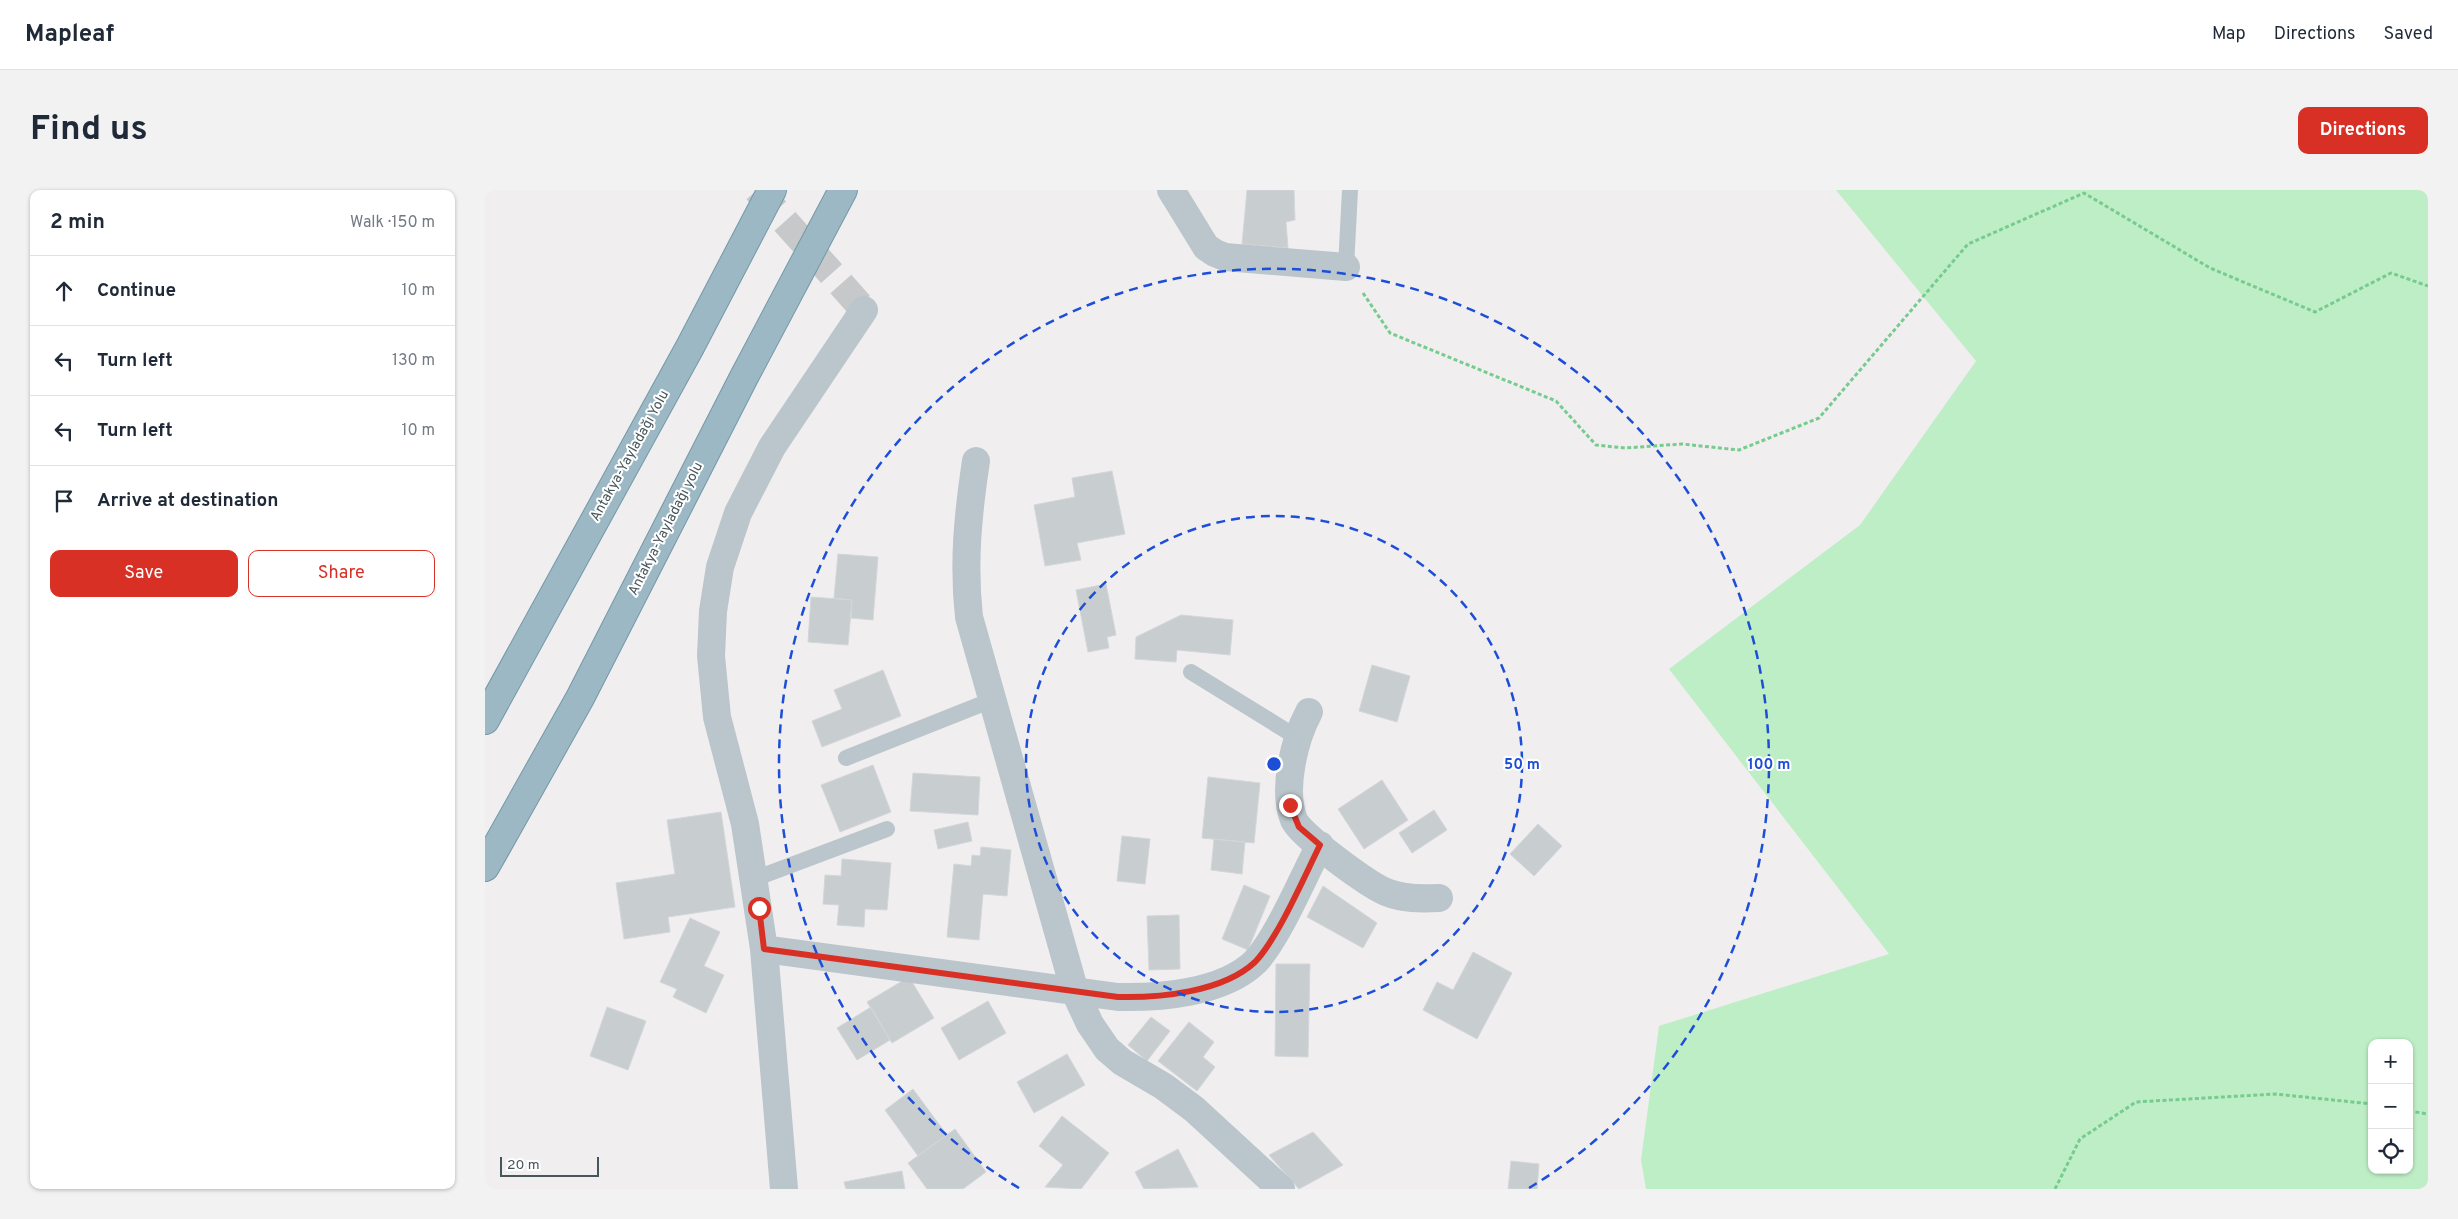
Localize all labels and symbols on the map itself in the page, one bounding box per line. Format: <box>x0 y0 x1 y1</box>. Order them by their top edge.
street label: Antakya-Yayladağı Yolu <box>587 388 673 524</box>
street label: Antakya-Yayladağı yolu <box>625 460 707 598</box>
centre of rings <box>1265 755 1283 773</box>
text: 50 m <box>1504 756 1540 775</box>
text: 100 m <box>1748 756 1790 775</box>
route end <box>1279 794 1302 817</box>
route start <box>748 897 771 920</box>
scale bar <box>500 1154 599 1177</box>

